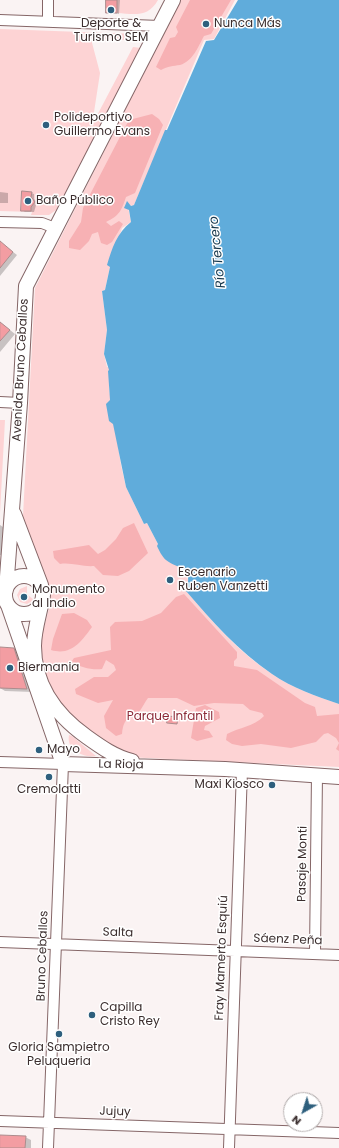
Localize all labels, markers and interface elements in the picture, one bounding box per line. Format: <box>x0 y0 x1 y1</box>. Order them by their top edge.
marker: Deporte & Turismo SEM <box>106 5 116 15</box>
place label: Deporte & Turismo SEM <box>74 17 148 45</box>
place label: Nunca Más <box>214 17 281 31</box>
marker: Nunca Más <box>201 19 211 29</box>
place label: Polideportivo Guillermo Evans <box>54 111 150 139</box>
marker: Polideportivo Guillermo Evans <box>41 120 51 130</box>
place label: Baño Público <box>36 194 114 208</box>
marker: Baño Público <box>23 196 33 206</box>
water label: Río Tercero <box>206 215 230 289</box>
street label: Avenida Bruno Ceballos <box>10 298 32 442</box>
place label: Escenario Ruben Vanzetti <box>178 566 268 594</box>
marker: Escenario Ruben Vanzetti <box>165 575 175 585</box>
place label: Monumento al Indio <box>32 583 105 611</box>
marker: Monumento al Indio <box>19 592 29 602</box>
place label: Biermania <box>18 661 79 675</box>
marker: Biermania <box>5 663 15 673</box>
park label: Parque Infantil <box>127 710 213 724</box>
place label: Mayo <box>47 743 80 757</box>
marker: Mayo <box>34 745 44 755</box>
street label: La Rioja <box>98 757 144 773</box>
marker: Cremolatti <box>44 772 54 782</box>
place label: Maxi Kiosco <box>195 778 264 792</box>
marker: Maxi Kiosco <box>267 780 277 790</box>
place label: Cremolatti <box>17 783 81 797</box>
street label: Pasaje Monti <box>295 826 311 902</box>
street label: Fray Mamerto Esquiú <box>213 895 231 1021</box>
street label: Bruno Ceballos <box>34 910 52 1002</box>
street label: Salta <box>102 925 134 941</box>
street label: Sáenz Peña <box>253 932 323 948</box>
place label: Capilla Cristo Rey <box>100 1001 160 1029</box>
marker: Capilla Cristo Rey <box>87 1010 97 1020</box>
marker: Gloria Sampietro Peluqueria <box>54 1029 64 1039</box>
place label: Gloria Sampietro Peluqueria <box>8 1041 110 1069</box>
north arrow <box>283 1092 323 1132</box>
street label: Jujuy <box>99 1104 131 1120</box>
text: N <box>288 1112 304 1129</box>

